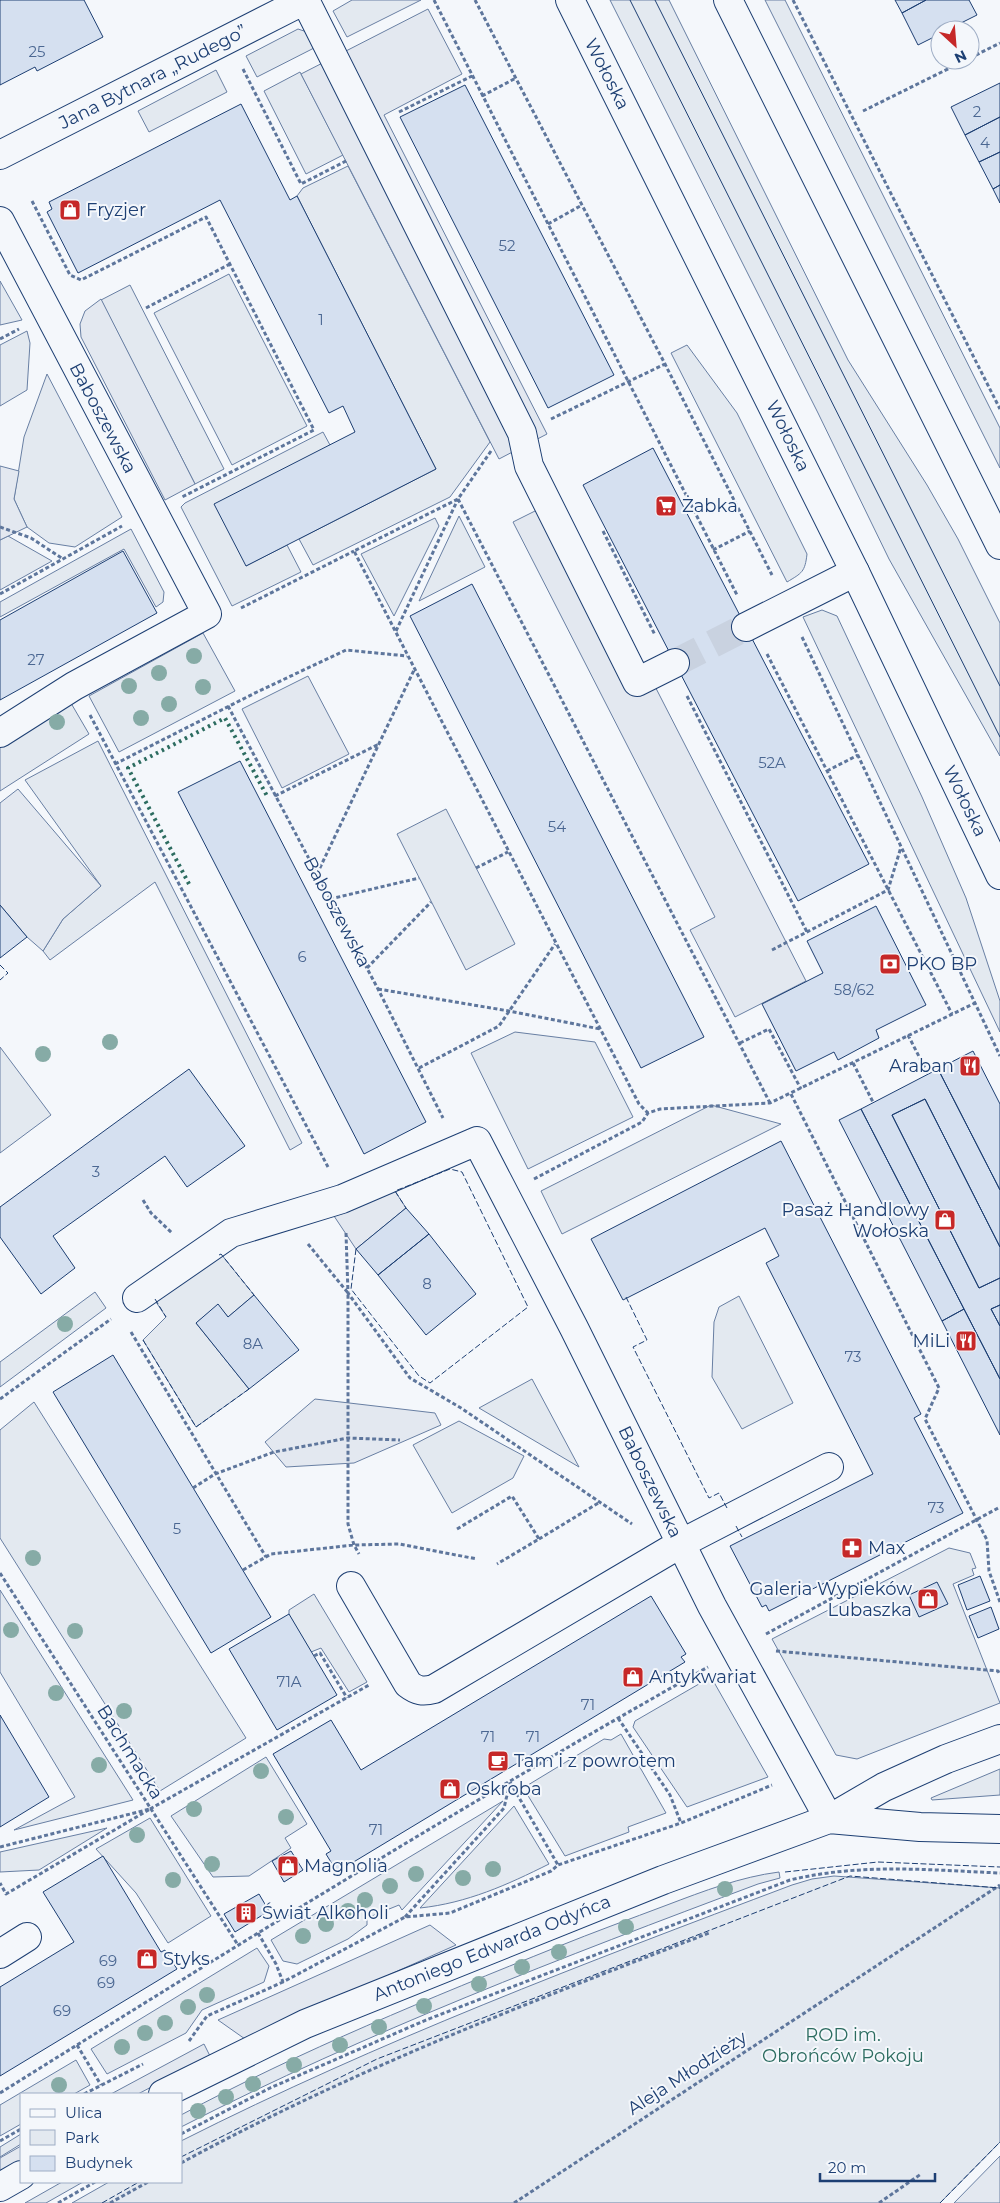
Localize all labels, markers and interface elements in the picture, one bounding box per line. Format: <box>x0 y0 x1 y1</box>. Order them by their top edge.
street label: Jana Bytnara „Rudego” <box>54 20 251 134</box>
north arrow <box>930 20 980 70</box>
street label: Wołoska <box>580 35 634 113</box>
house number: 25 <box>28 42 46 61</box>
text: N <box>952 46 970 67</box>
house number: 2 <box>973 102 981 121</box>
house number: 4 <box>980 133 990 152</box>
shop icon: Fryzjer <box>58 198 82 222</box>
place label: Fryzjer <box>86 199 146 221</box>
house number: 52 <box>499 236 515 255</box>
house number: 1 <box>318 310 324 329</box>
street label: Baboszewska <box>65 359 141 477</box>
street label: Wołoska <box>761 397 815 475</box>
supermarket icon: Żabka <box>654 494 678 518</box>
place label: Żabka <box>682 495 738 517</box>
house number: 27 <box>27 650 45 669</box>
house number: 52A <box>758 753 786 772</box>
street label: Wołoska <box>938 762 992 840</box>
house number: 54 <box>548 817 566 836</box>
street label: Baboszewska <box>299 853 375 971</box>
house number: 6 <box>297 947 307 966</box>
bank icon: PKO BP <box>878 952 902 976</box>
place label: PKO BP <box>906 953 977 975</box>
house number: 58/62 <box>834 980 874 999</box>
restaurant icon: Araban <box>958 1054 982 1078</box>
place label: Araban <box>889 1055 954 1077</box>
house number: 3 <box>92 1162 100 1181</box>
place label: Pasaż Handlowy Wołoska <box>781 1199 929 1242</box>
shop icon: Pasaż Handlowy Wołoska <box>933 1208 957 1232</box>
house number: 8 <box>422 1274 432 1293</box>
restaurant icon: MiLi <box>954 1329 978 1353</box>
place label: MiLi <box>913 1330 950 1352</box>
house number: 8A <box>243 1334 263 1353</box>
house number: 73 <box>844 1347 862 1366</box>
street label: Baboszewska <box>613 1422 687 1542</box>
house number: 73 <box>927 1498 945 1517</box>
house number: 5 <box>173 1519 181 1538</box>
pharmacy icon: Max <box>840 1536 864 1560</box>
place label: Max <box>868 1537 906 1559</box>
place label: Galeria Wypieków Lubaszka <box>750 1578 912 1621</box>
shop icon: Galeria Wypieków Lubaszka <box>916 1587 940 1611</box>
shop icon: Antykwariat <box>621 1665 645 1689</box>
place label: Antykwariat <box>649 1666 757 1688</box>
house number: 71A <box>276 1672 302 1691</box>
house number: 71 <box>581 1695 595 1714</box>
street label: Bachmacka <box>92 1701 168 1803</box>
house number: 71 <box>481 1727 495 1746</box>
house number: 71 <box>526 1727 540 1746</box>
cafe icon: Tam i z powrotem <box>486 1749 510 1773</box>
place label: Tam i z powrotem <box>514 1750 676 1772</box>
shop icon: Oskroba <box>438 1777 462 1801</box>
place label: Oskroba <box>466 1778 542 1800</box>
house number: 71 <box>369 1820 383 1839</box>
shop icon: Magnolia <box>276 1854 300 1878</box>
place label: Magnolia <box>304 1855 388 1877</box>
street label: Antoniego Edwarda Odyńca <box>370 1890 614 2006</box>
building icon: Świat Alkoholi <box>234 1901 258 1925</box>
place label: Świat Alkoholi <box>262 1902 389 1924</box>
shop icon: Styks <box>135 1947 159 1971</box>
place label: Styks <box>163 1948 210 1970</box>
house number: 69 <box>99 1951 117 1970</box>
house number: 69 <box>97 1973 115 1992</box>
house number: 69 <box>53 2001 71 2020</box>
park label: ROD im. Obrońców Pokoju <box>762 2024 924 2067</box>
street label: Aleja Młodzieży <box>623 2026 751 2120</box>
legend <box>20 2093 182 2183</box>
text: Ulica <box>65 2103 102 2122</box>
text: Park <box>65 2128 99 2147</box>
scale bar <box>820 2150 935 2182</box>
text: Budynek <box>65 2153 133 2172</box>
text: 20 m <box>828 2158 866 2177</box>

